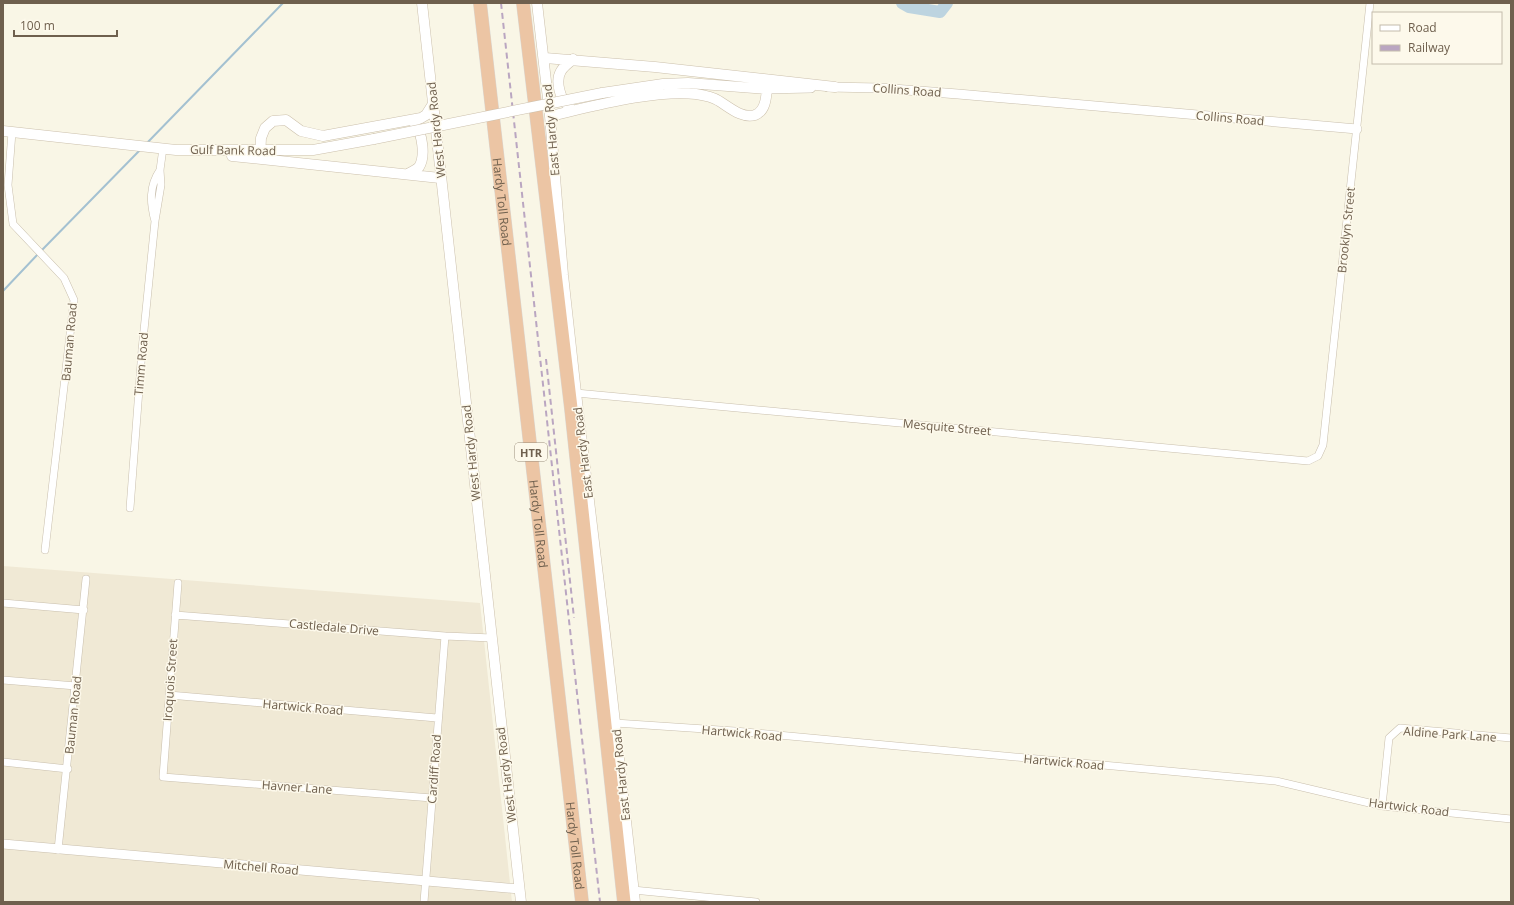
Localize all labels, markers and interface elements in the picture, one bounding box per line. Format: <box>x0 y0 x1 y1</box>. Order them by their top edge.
scale bar <box>14 12 117 38</box>
legend <box>1372 12 1502 64</box>
text: 100 m <box>20 17 55 34</box>
text: Road <box>1408 19 1437 36</box>
text: Railway <box>1408 39 1451 56</box>
street label: Collins Road <box>872 79 942 101</box>
street label: West Hardy Road <box>423 81 449 179</box>
street label: East Hardy Road <box>539 83 563 177</box>
street label: Collins Road <box>1195 107 1265 129</box>
street label: Gulf Bank Road <box>190 141 276 159</box>
street label: Hardy Toll Road <box>489 157 516 247</box>
street label: Brooklyn Street <box>1333 186 1359 274</box>
street label: Bauman Road <box>57 302 81 382</box>
street label: Timm Road <box>130 332 152 396</box>
street label: West Hardy Road <box>458 404 484 502</box>
street label: East Hardy Road <box>569 406 597 500</box>
street label: Mesquite Street <box>902 415 992 439</box>
road number: HTR <box>515 443 547 461</box>
street label: Hardy Toll Road <box>526 479 553 569</box>
street label: Castledale Drive <box>288 615 380 639</box>
street label: Iroquois Street <box>159 638 181 722</box>
street label: Bauman Road <box>60 675 86 755</box>
street label: Hartwick Road <box>262 695 344 719</box>
street label: Hartwick Road <box>701 721 783 745</box>
street label: Aldine Park Lane <box>1403 722 1497 746</box>
street label: West Hardy Road <box>492 726 520 824</box>
street label: East Hardy Road <box>608 728 634 822</box>
street label: Cardiff Road <box>423 734 445 804</box>
street label: Hartwick Road <box>1023 750 1105 774</box>
street label: Havner Lane <box>261 776 333 798</box>
street label: Hartwick Road <box>1368 794 1450 820</box>
street label: Hardy Toll Road <box>562 801 589 891</box>
street label: Mitchell Road <box>223 855 299 879</box>

